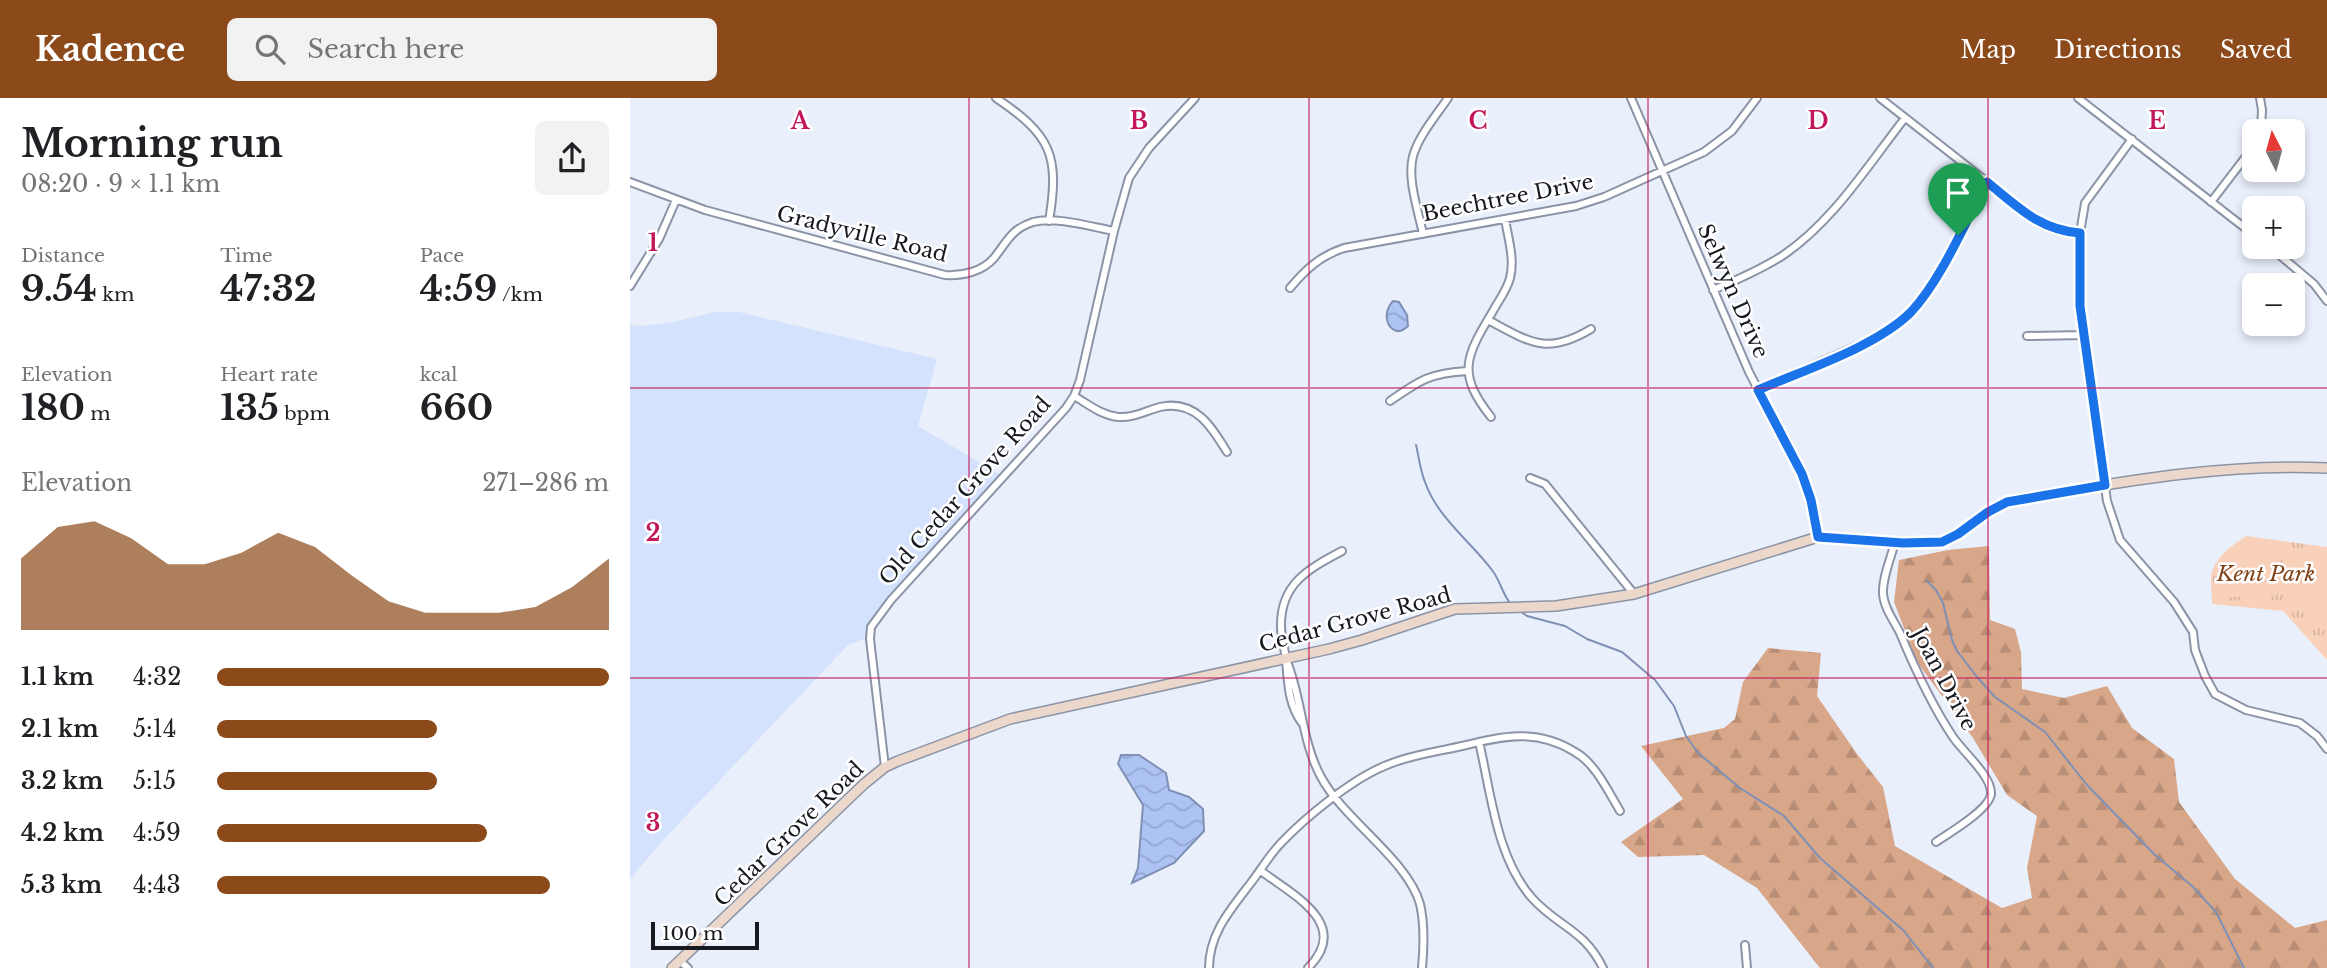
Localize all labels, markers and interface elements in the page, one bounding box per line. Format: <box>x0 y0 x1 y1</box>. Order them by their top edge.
search box <box>227 18 717 81</box>
text: Kadence <box>35 29 185 70</box>
icon: search <box>251 30 289 68</box>
text: Search here <box>307 33 464 65</box>
text: Map <box>1960 35 2016 64</box>
text: Directions <box>2054 35 2182 64</box>
text: Saved <box>2220 35 2292 64</box>
text: A <box>790 107 811 135</box>
text: B <box>1130 107 1148 135</box>
text: C <box>1469 107 1487 135</box>
text: D <box>1807 107 1829 135</box>
text: E <box>2148 107 2166 135</box>
north arrow <box>2242 119 2305 182</box>
map controls <box>2242 119 2305 336</box>
text: Morning run <box>21 120 283 167</box>
button: share <box>535 121 609 195</box>
pin <box>1928 163 1988 235</box>
street label: Beechtree Drive <box>1420 169 1596 227</box>
text: 08:20 · 9 × 1.1 km <box>21 170 220 198</box>
icon: arrive <box>1939 174 1977 212</box>
button: + <box>2242 196 2305 259</box>
street label: Gradyville Road <box>774 200 950 268</box>
street label: Selwyn Drive <box>1692 220 1774 362</box>
text: 1 <box>648 229 658 257</box>
text: Distance <box>21 244 105 267</box>
text: Time <box>220 244 273 267</box>
text: Pace <box>420 244 464 267</box>
text: 9.54 <box>21 267 97 310</box>
text: 47:32 <box>220 267 317 310</box>
text: 4:59 <box>420 267 497 310</box>
button: − <box>2242 273 2305 336</box>
text: km <box>97 283 134 306</box>
text: /km <box>497 283 543 306</box>
text: Elevation <box>21 363 113 386</box>
text: Heart rate <box>220 363 318 386</box>
text: kcal <box>420 363 458 386</box>
text: 180 <box>21 386 85 429</box>
text: 135 <box>220 386 279 429</box>
text: 660 <box>420 386 493 429</box>
street label: Old Cedar Grove Road <box>874 391 1056 591</box>
text: m <box>85 402 111 425</box>
text: bpm <box>279 402 330 425</box>
text: Elevation <box>21 469 132 497</box>
text: 271–286 m <box>482 469 609 497</box>
text: 2 <box>646 519 660 547</box>
park label: Kent Park <box>2216 561 2315 587</box>
street label: Cedar Grove Road <box>1256 582 1454 658</box>
street label: Joan Drive <box>1904 620 1982 735</box>
text: 1.1 km <box>21 663 94 691</box>
text: 4:32 <box>133 663 181 691</box>
text: 2.1 km <box>21 715 99 743</box>
text: 5:14 <box>133 715 176 743</box>
street label: Cedar Grove Road <box>709 756 869 912</box>
text: 3.2 km <box>21 767 103 795</box>
text: 5:15 <box>133 767 176 795</box>
text: 3 <box>646 809 660 837</box>
text: 4.2 km <box>21 819 104 847</box>
text: 4:59 <box>133 819 181 847</box>
text: 5.3 km <box>21 871 102 899</box>
text: 4:43 <box>133 871 181 899</box>
scale bar <box>651 919 760 951</box>
text: 100 m <box>662 922 723 945</box>

